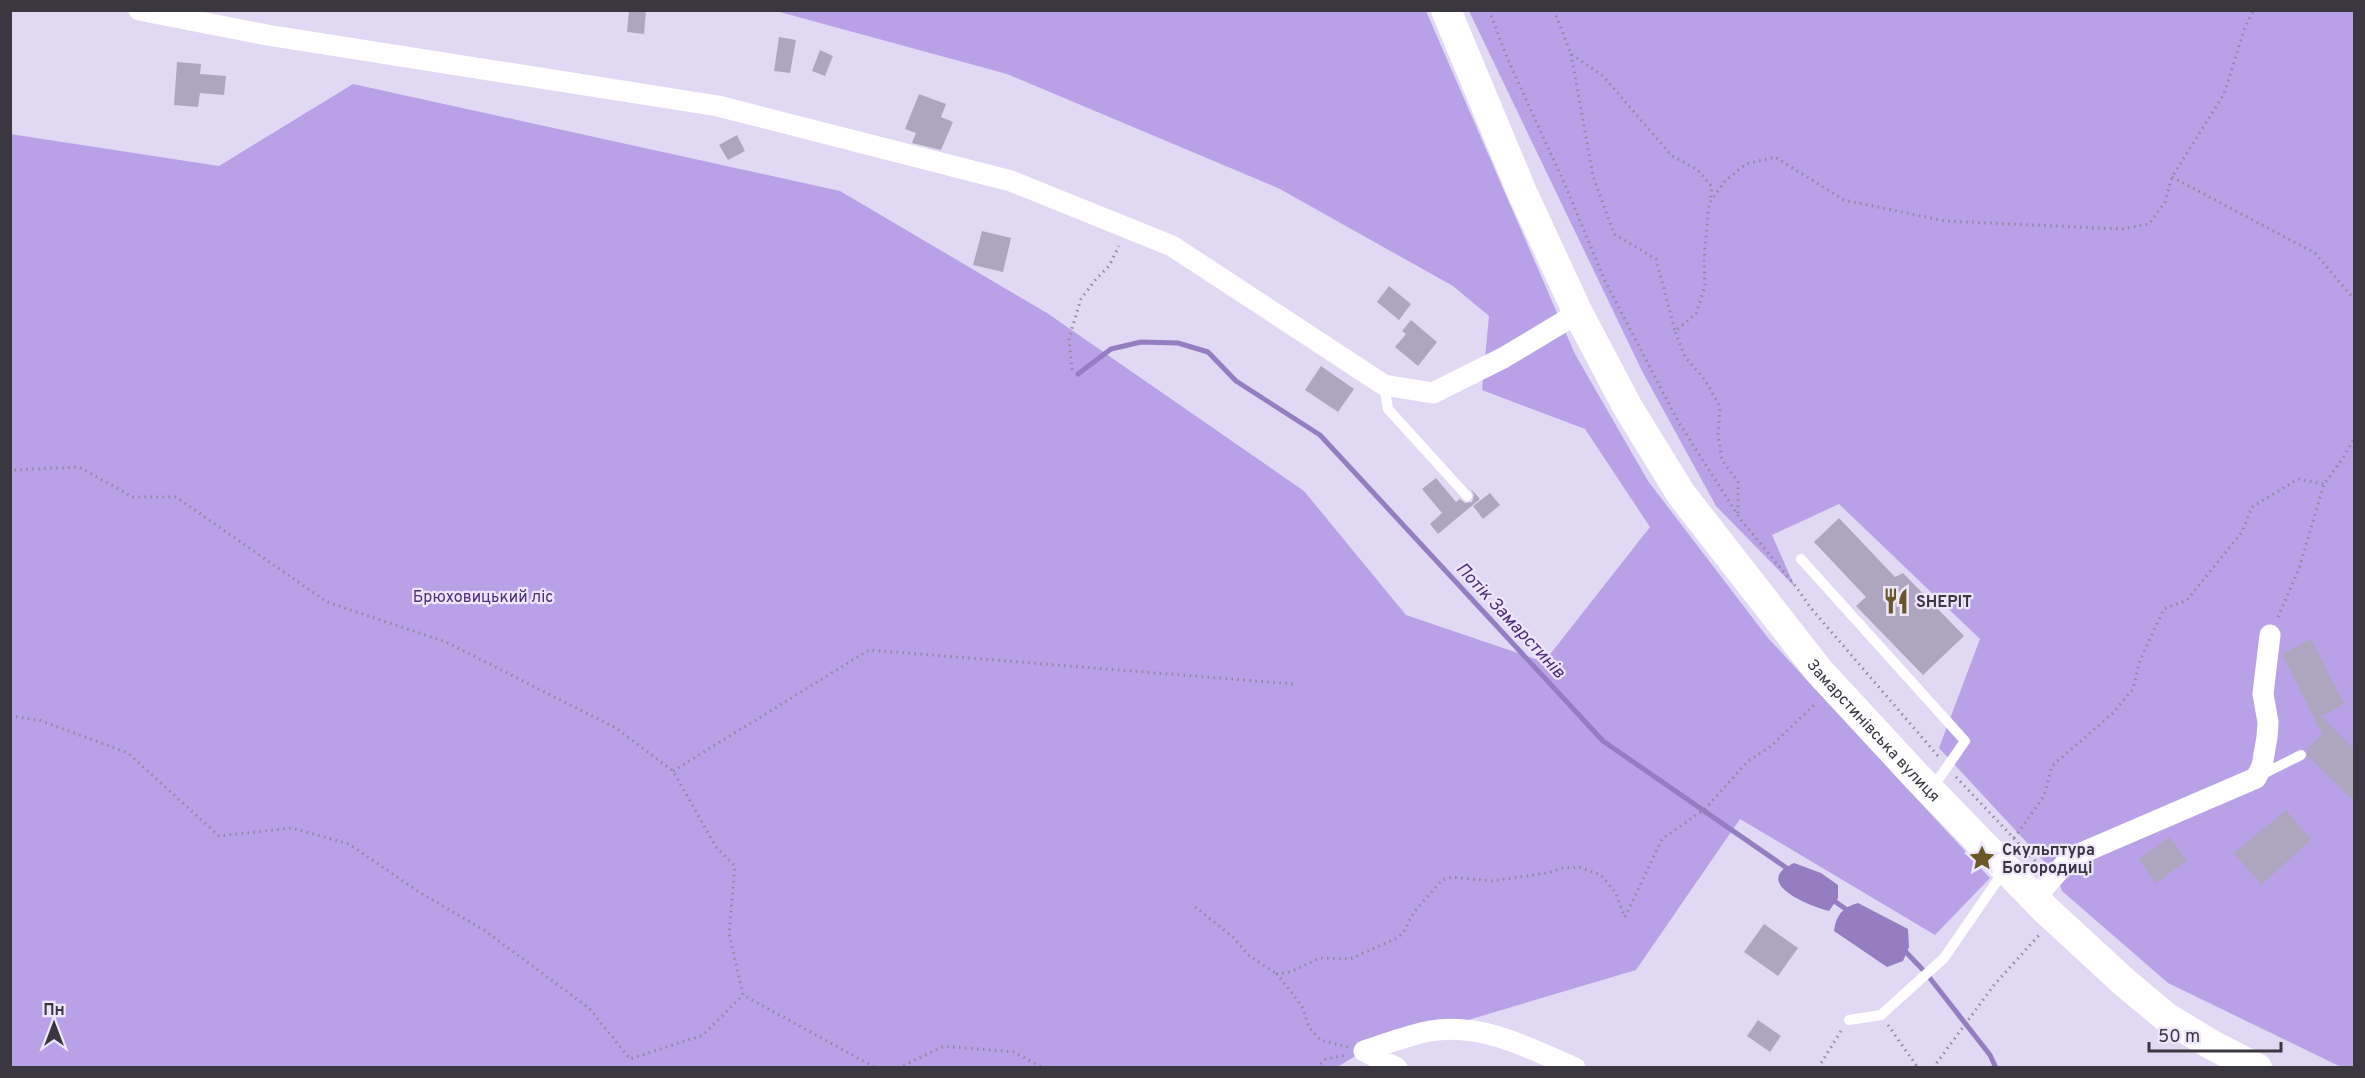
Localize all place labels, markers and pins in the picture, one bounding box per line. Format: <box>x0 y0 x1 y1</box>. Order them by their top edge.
restaurant icon: SHEPIT <box>1881 586 1911 616</box>
place label: SHEPIT <box>1916 593 1972 613</box>
place label: Скульптура Богородиці <box>2002 841 2095 879</box>
place icon: Скульптура Богородиці <box>1967 843 1997 873</box>

